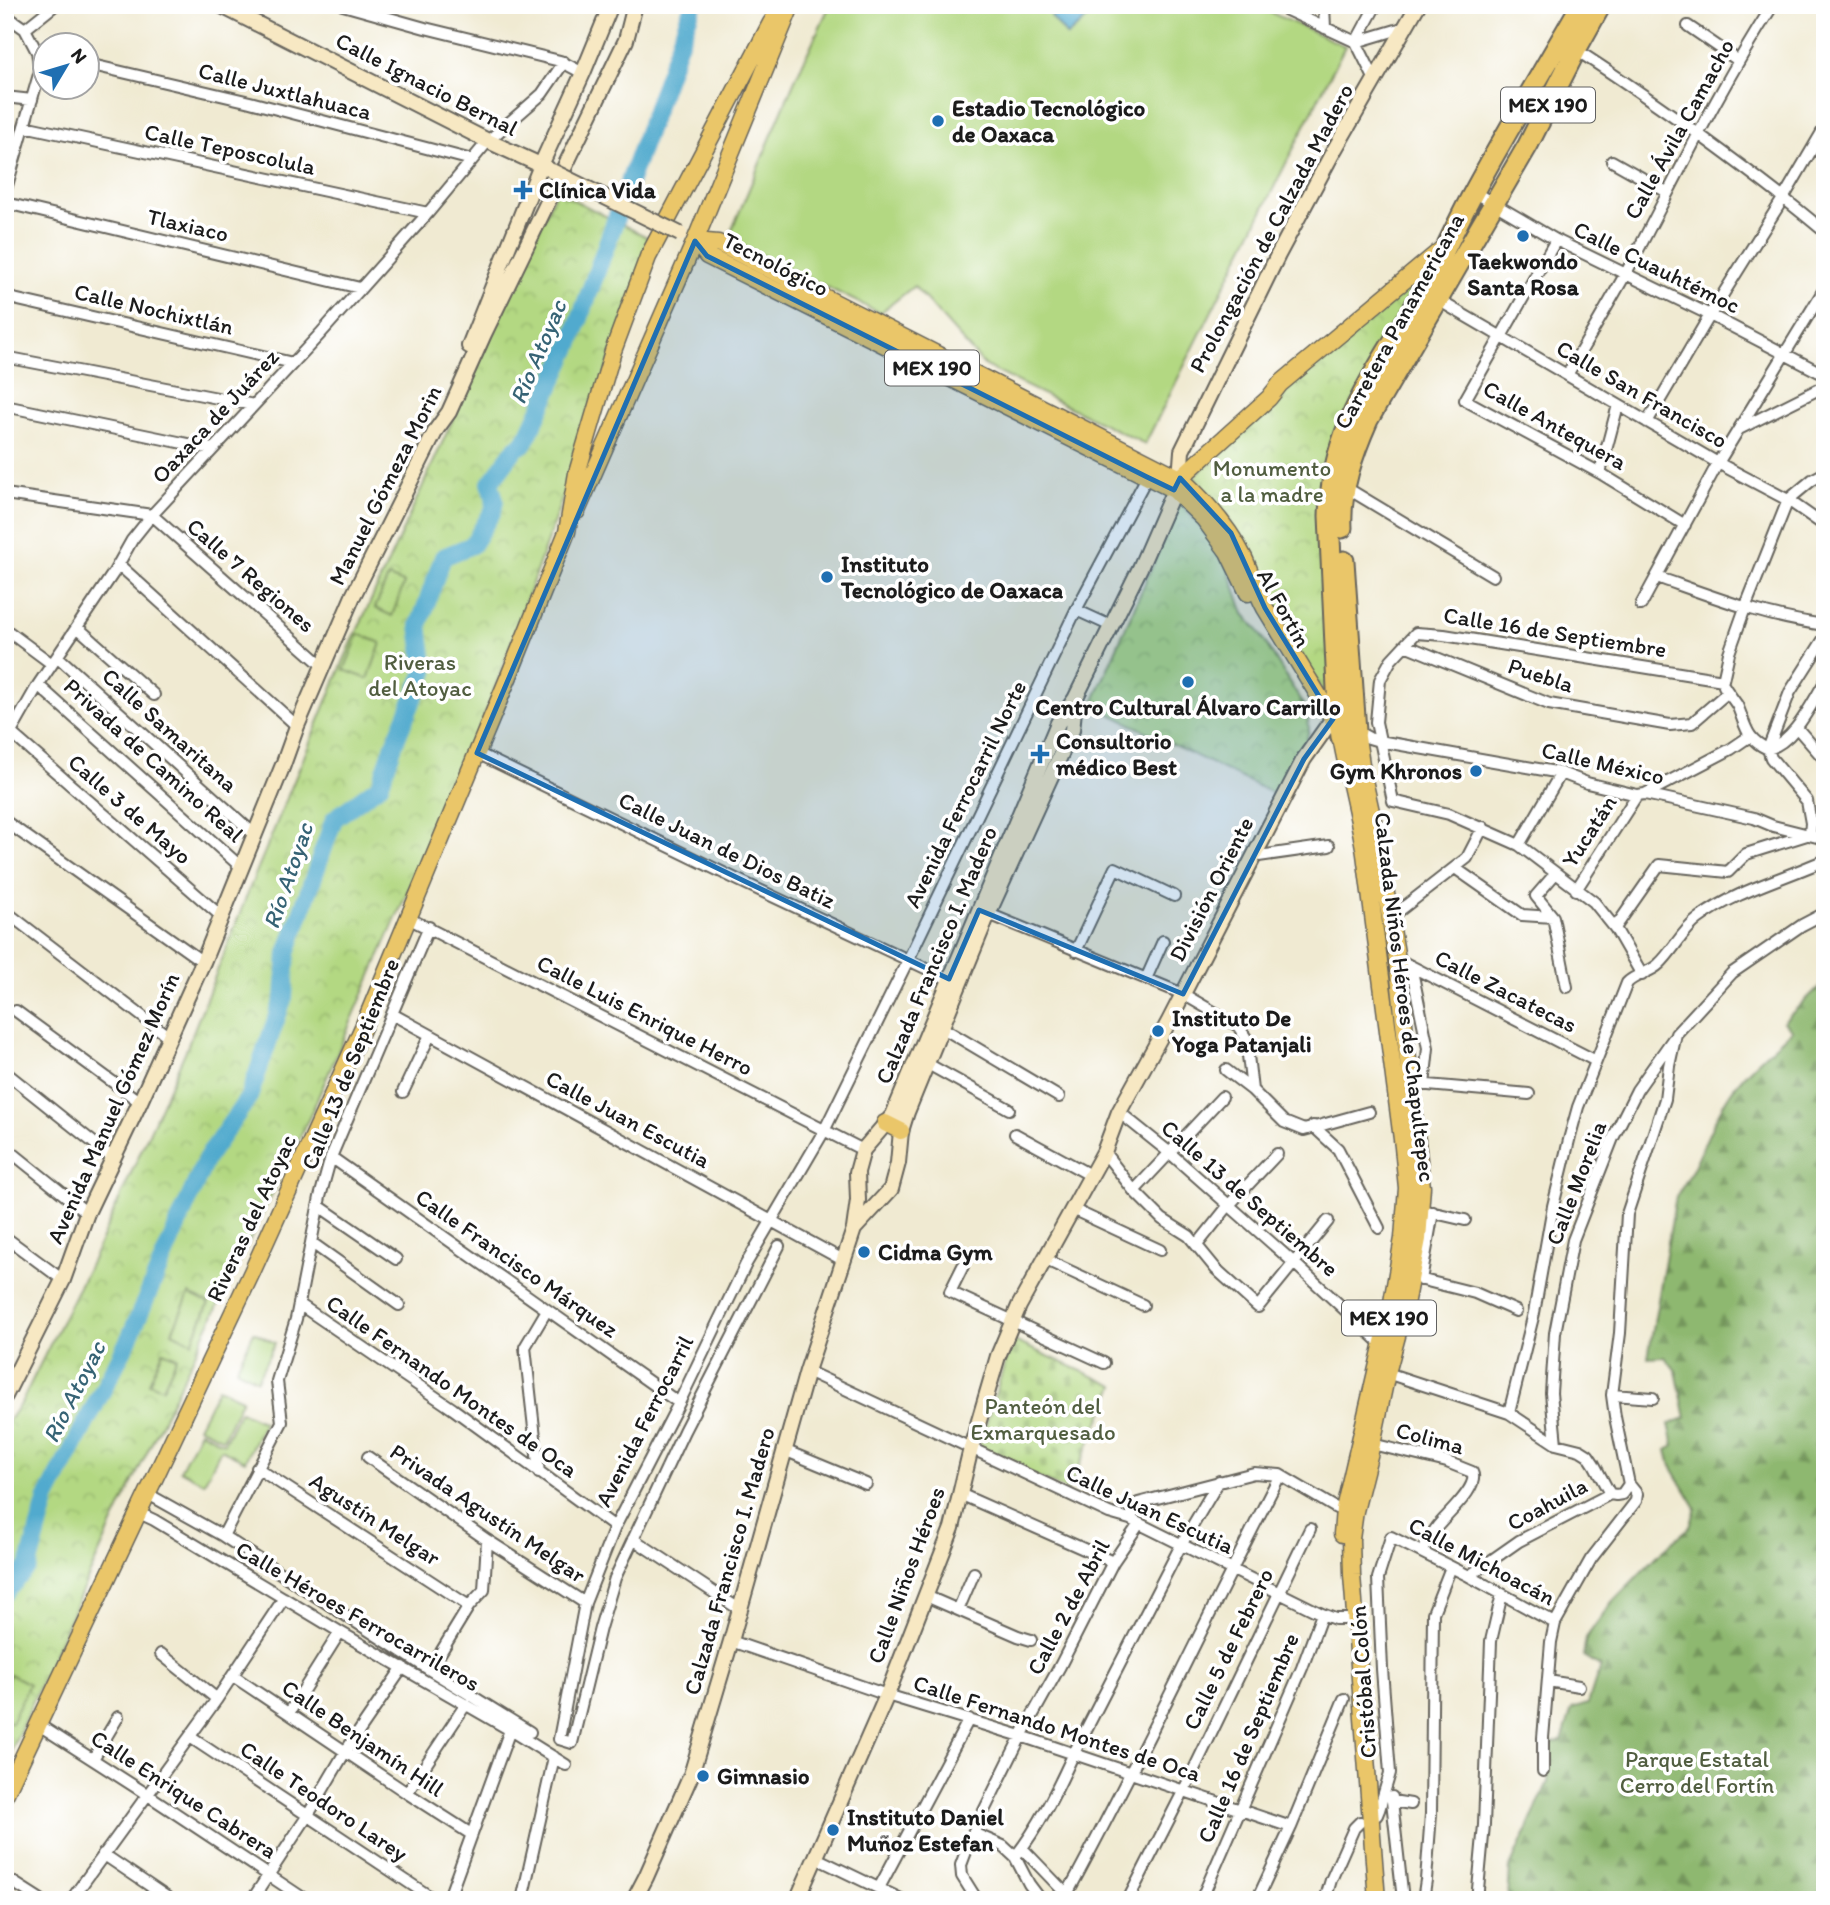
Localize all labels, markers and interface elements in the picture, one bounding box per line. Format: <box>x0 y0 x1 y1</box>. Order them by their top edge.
street label: Calle Ignacio Bernal <box>331 26 523 142</box>
north arrow <box>32 32 102 102</box>
street label: Calle Ávila Camacho <box>1618 34 1740 224</box>
text: N <box>66 44 92 68</box>
street label: Calle Juxtlahuaca <box>196 56 374 126</box>
street label: Prolongación de Calzada Madero <box>1183 79 1359 377</box>
road number: MEX 190 <box>1501 88 1595 122</box>
place label: Estadio Tecnológico de Oaxaca <box>952 94 1145 148</box>
marker: Estadio Tecnológico de Oaxaca <box>930 113 946 129</box>
street label: Calle Teposcolula <box>142 117 318 181</box>
place label: Clínica Vida <box>539 176 657 204</box>
marker: Clínica Vida <box>513 180 533 200</box>
street label: Tlaxiaco <box>145 202 231 248</box>
street label: Carretera Panamericana <box>1328 208 1470 434</box>
street label: Calle Cuauhtémoc <box>1569 215 1745 320</box>
street label: Tecnológico <box>719 226 833 302</box>
marker: Taekwondo Santa Rosa <box>1515 228 1531 244</box>
place label: Taekwondo Santa Rosa <box>1467 247 1580 301</box>
street label: Calle Nochixtlán <box>72 277 236 341</box>
water label: Río Atoyac <box>503 294 573 408</box>
street label: Calle San Francisco <box>1551 334 1733 454</box>
street label: Oaxaca de Juárez <box>145 342 285 489</box>
road number: MEX 190 <box>885 350 979 386</box>
street label: Calle Antequera <box>1478 374 1632 476</box>
street label: Manuel Gómeza Morin <box>322 380 448 590</box>
park label: Monumento a la madre <box>1213 454 1331 508</box>
street label: Calle 7 Regiones <box>181 512 321 638</box>
place label: Instituto Tecnológico de Oaxaca <box>840 550 1064 604</box>
street label: Al Fortín <box>1251 564 1317 652</box>
marker: Instituto Tecnológico de Oaxaca <box>819 569 835 585</box>
street label: Calle 16 de Septiembre <box>1442 601 1668 663</box>
park label: Riveras del Atoyac <box>368 648 472 702</box>
street label: Puebla <box>1505 651 1577 699</box>
street label: Calle Samaritana <box>96 662 244 798</box>
street label: Privada de Camino Real <box>58 672 250 848</box>
marker: Centro Cultural Álvaro Carrillo <box>1180 674 1196 690</box>
street label: Avenida Ferrocarril Norte <box>898 676 1032 912</box>
place label: Centro Cultural Álvaro Carrillo <box>1035 693 1341 721</box>
place label: Consultorio médico Best <box>1055 727 1177 781</box>
street label: Calle México <box>1539 735 1667 791</box>
marker: Consultorio médico Best <box>1030 744 1050 764</box>
street label: Calle 3 de Mayo <box>62 748 198 870</box>
place label: Gym Khronos <box>1330 757 1462 785</box>
marker: Gym Khronos <box>1468 763 1484 779</box>
street label: Calle Juan de Dios Batiz <box>614 785 840 915</box>
street label: Yucatán <box>1555 790 1623 872</box>
street label: Calzada Niños Héroes de Chapultepec <box>1368 811 1442 1184</box>
street label: División Oriente <box>1163 812 1259 966</box>
water label: Río Atoyac <box>256 818 320 933</box>
street label: Calzada Francisco I. Madero <box>869 822 1003 1088</box>
street label: Calle Zacatecas <box>1430 943 1582 1039</box>
street label: Calle Luis Enrique Herro <box>532 948 758 1082</box>
street label: Calle 13 de Septiembre <box>295 954 405 1174</box>
street label: Avenida Manuel Gómez Morín <box>40 968 186 1248</box>
place label: Instituto De Yoga Patanjali <box>1171 1004 1312 1058</box>
marker: Instituto De Yoga Patanjali <box>1150 1023 1166 1039</box>
street label: Calle Juan Escutia <box>541 1064 715 1174</box>
street label: Calle 13 de Septiembre <box>1156 1113 1344 1283</box>
street label: Calle Morelia <box>1540 1117 1612 1249</box>
street label: Riveras del Atoyac <box>200 1130 302 1306</box>
street label: Calle Francisco Márquez <box>410 1182 624 1344</box>
place label: Cidma Gym <box>878 1238 993 1266</box>
marker: Cidma Gym <box>856 1244 872 1260</box>
street label: Calle Fernando Montes de Oca <box>321 1288 583 1484</box>
road number: MEX 190 <box>1342 1300 1436 1336</box>
street label: Avenida Ferrocarril <box>589 1330 699 1511</box>
water label: Río Atoyac <box>36 1335 112 1447</box>
park label: Panteón del Exmarquesado <box>970 1392 1116 1446</box>
street label: Colima <box>1393 1415 1467 1461</box>
street label: Calzada Francisco I. Madero <box>677 1424 781 1698</box>
street label: Privada Agustín Melgar <box>385 1437 591 1589</box>
street label: Calle Juan Escutia <box>1062 1458 1238 1560</box>
street label: Agustín Melgar <box>304 1466 446 1572</box>
street label: Coahuila <box>1502 1471 1592 1537</box>
street label: Calle Niños Héroes <box>861 1483 951 1667</box>
street label: Calle Michoacán <box>1404 1511 1560 1611</box>
street label: Calle 2 de Abril <box>1021 1534 1116 1680</box>
street label: Calle Héroes Ferrocarrileros <box>231 1535 485 1697</box>
street label: Calle 5 de Febrero <box>1177 1564 1279 1734</box>
street label: Cristóbal Colón <box>1344 1605 1382 1759</box>
street label: Calle 16 de Septiembre <box>1191 1629 1305 1847</box>
street label: Calle Fernando Montes de Oca <box>910 1668 1204 1788</box>
street label: Calle Benjamín Hill <box>277 1673 450 1803</box>
street label: Calle Enrique Cabrera <box>86 1723 282 1865</box>
street label: Calle Teodoro Larey <box>235 1735 413 1867</box>
park label: Parque Estatal Cerro del Fortín <box>1620 1745 1774 1799</box>
place label: Gimnasio <box>717 1762 810 1790</box>
marker: Gimnasio <box>695 1768 711 1784</box>
place label: Instituto Daniel Muñoz Estefan <box>847 1803 1004 1857</box>
marker: Instituto Daniel Muñoz Estefan <box>825 1822 841 1838</box>

